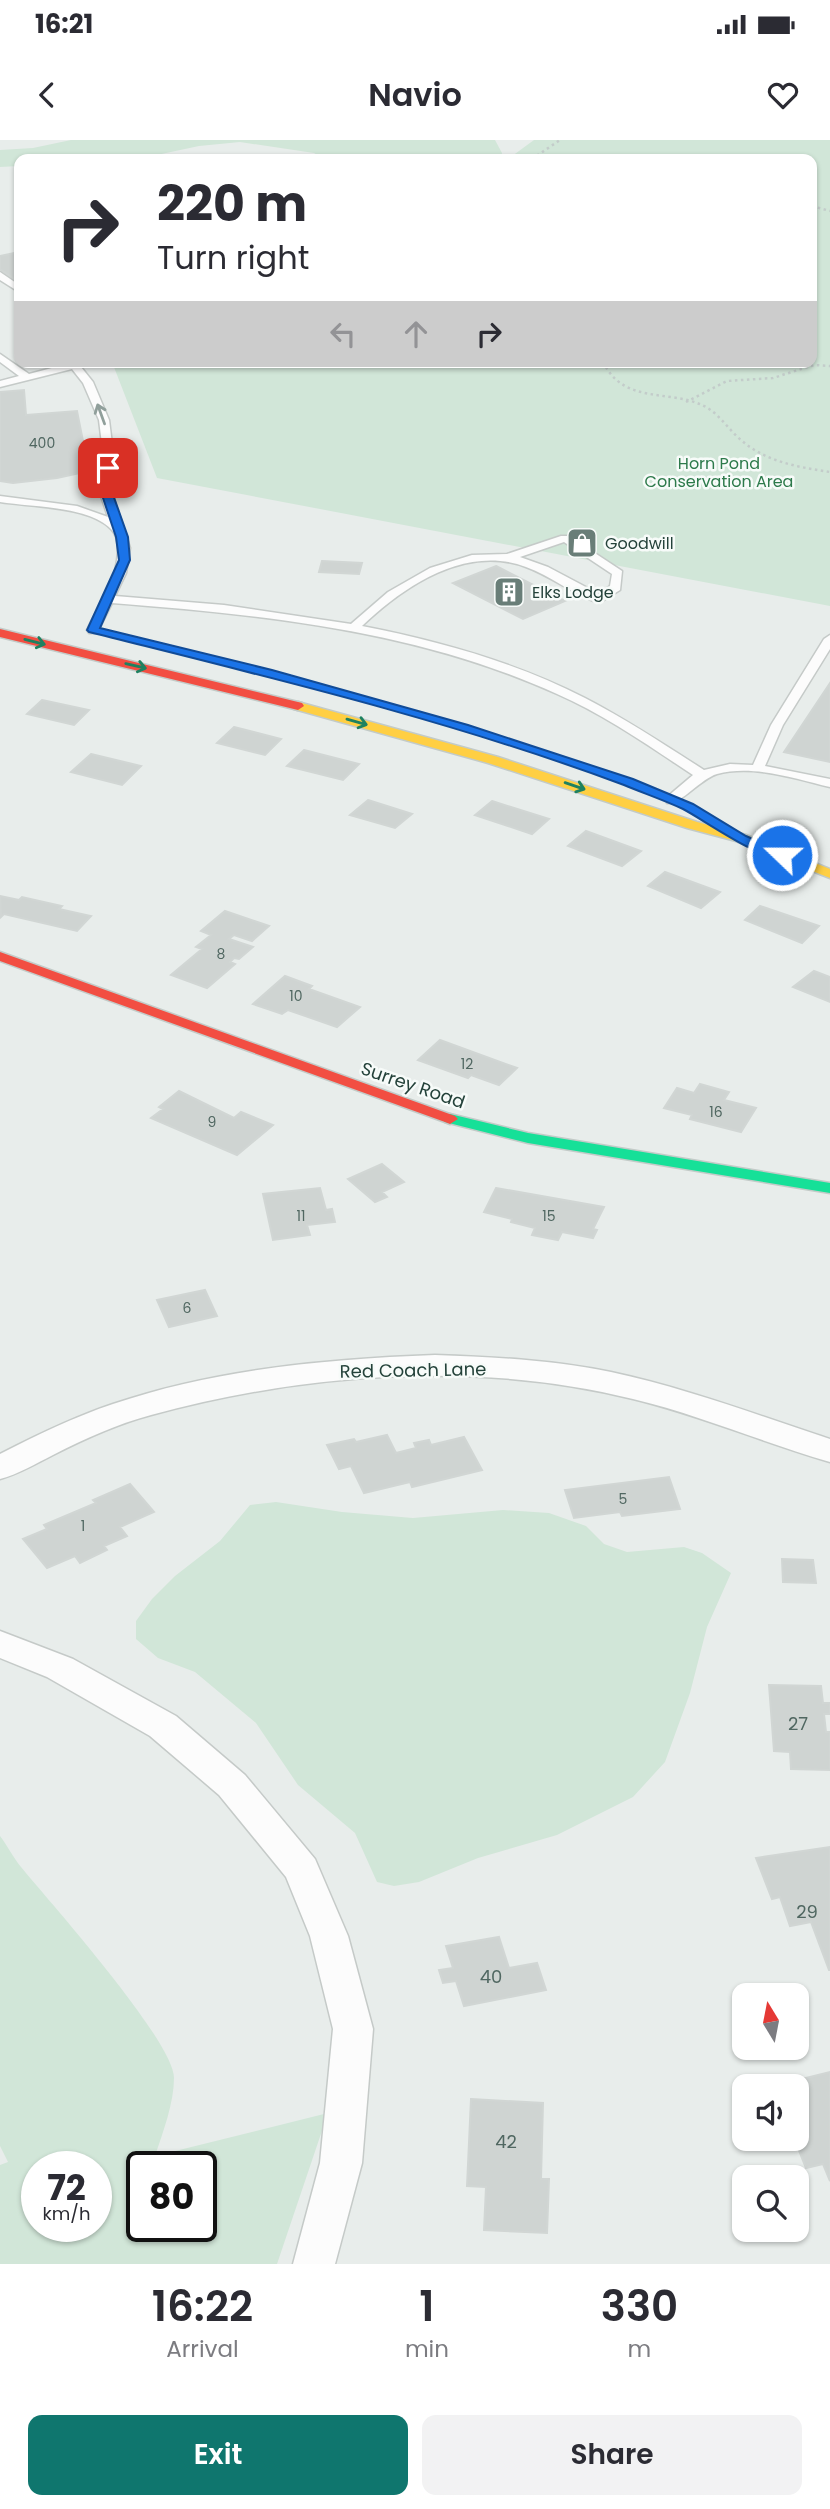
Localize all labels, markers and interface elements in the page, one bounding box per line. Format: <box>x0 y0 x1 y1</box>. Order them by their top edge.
text: 16:21 <box>35 6 93 42</box>
text: Navio <box>368 72 462 117</box>
icon: back <box>28 76 66 114</box>
icon: heart <box>764 76 802 114</box>
text: 220 m <box>157 170 307 238</box>
icon: right <box>42 182 133 273</box>
text: Turn right <box>157 235 309 280</box>
icon: left <box>324 315 362 353</box>
icon: ahead <box>397 315 435 353</box>
icon: right <box>470 315 508 353</box>
one-way arrow <box>94 403 106 425</box>
house number: 400 <box>29 433 55 453</box>
pin <box>78 438 138 498</box>
icon: arrive <box>89 449 127 487</box>
park label: Horn Pond Conservation Area <box>645 452 793 493</box>
shop icon: Goodwill <box>565 526 599 560</box>
place label: Goodwill <box>605 532 674 555</box>
building icon: Elks Lodge <box>492 575 526 609</box>
place label: Elks Lodge <box>532 581 614 604</box>
one-way arrow <box>23 636 46 649</box>
one-way arrow <box>124 660 147 674</box>
one-way arrow <box>346 716 368 729</box>
one-way arrow <box>564 781 586 793</box>
position arrow <box>745 818 819 892</box>
house number: 8 <box>217 944 226 964</box>
house number: 10 <box>289 986 303 1006</box>
house number: 12 <box>461 1054 473 1074</box>
street label: Surrey Road <box>358 1056 468 1114</box>
house number: 16 <box>709 1102 723 1122</box>
house number: 9 <box>208 1112 216 1132</box>
house number: 11 <box>297 1206 305 1226</box>
house number: 15 <box>542 1206 556 1226</box>
house number: 6 <box>183 1298 192 1318</box>
street label: Red Coach Lane <box>340 1356 486 1384</box>
house number: 5 <box>619 1489 627 1509</box>
house number: 1 <box>81 1516 85 1536</box>
house number: 27 <box>788 1711 808 1736</box>
house number: 29 <box>796 1899 818 1924</box>
house number: 40 <box>480 1964 502 1989</box>
north arrow <box>732 1983 808 2060</box>
map controls <box>732 1983 809 2242</box>
button: sound <box>732 2074 809 2151</box>
house number: 42 <box>495 2129 517 2154</box>
speed limit sign: 80 <box>126 2151 217 2242</box>
text: 72 <box>47 2163 86 2212</box>
button: search <box>732 2165 809 2242</box>
text: km/h <box>43 2201 90 2226</box>
text: 16:22 <box>152 2277 253 2336</box>
text: 1 <box>419 2277 435 2336</box>
text: 330 <box>601 2277 678 2336</box>
text: Arrival <box>166 2333 239 2365</box>
text: min <box>405 2333 449 2365</box>
text: m <box>628 2333 651 2365</box>
button: Exit <box>28 2415 408 2495</box>
button: Share <box>422 2415 802 2495</box>

